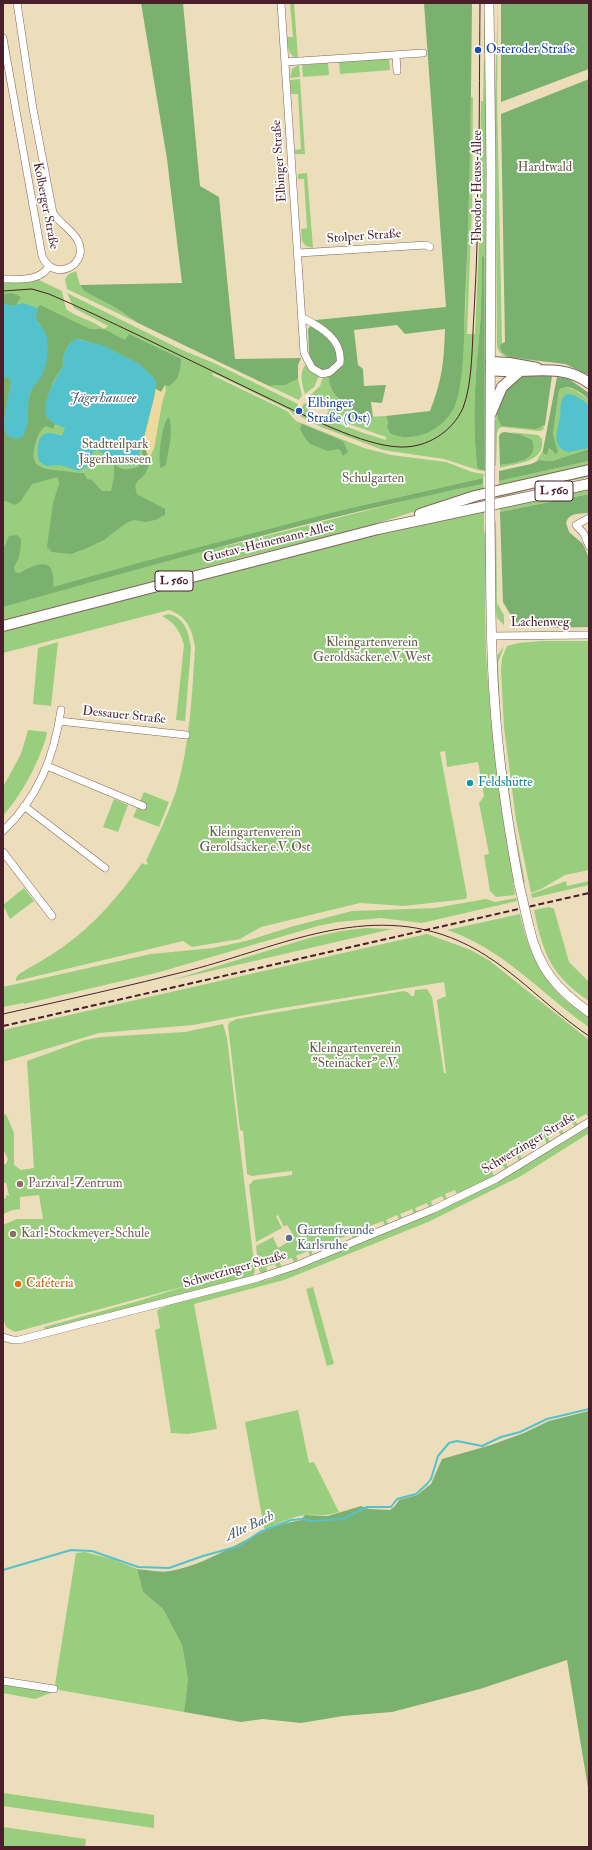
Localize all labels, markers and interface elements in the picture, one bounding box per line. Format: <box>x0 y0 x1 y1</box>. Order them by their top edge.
place label: Osteroder Straße <box>486 42 575 58</box>
marker: Osteroder Straße <box>473 45 483 55</box>
street label: Elbinger Straße <box>269 119 291 203</box>
street label: Theodor-Heuss-Allee <box>470 130 486 244</box>
park label: Hardtwald <box>518 160 572 176</box>
street label: Kolberger Straße <box>29 161 61 251</box>
street label: Stolper Straße <box>326 227 402 247</box>
water label: Jägerhaussee <box>70 391 136 407</box>
place label: Elbinger Straße (Ost) <box>307 396 370 427</box>
marker: Elbinger Straße (Ost) <box>294 406 304 416</box>
park label: Stadtteilpark Jägerhausseen <box>79 437 151 468</box>
park label: Schulgarten <box>342 471 404 487</box>
road number: L 560 <box>535 481 573 501</box>
street label: Gustav-Heinemann-Allee <box>202 519 336 567</box>
road number: L 560 <box>155 571 193 591</box>
street label: Lachenweg <box>511 615 569 631</box>
park label: Kleingartenverein Geroldsäcker e.V. West <box>313 635 431 666</box>
street label: Dessauer Straße <box>81 704 167 728</box>
place label: Feldshütte <box>478 775 533 791</box>
marker: Feldshütte <box>465 778 475 788</box>
park label: Kleingartenverein Geroldsäcker e.V. Ost <box>199 825 311 856</box>
park label: Kleingartenverein "Steinäcker" e.V. <box>309 1041 401 1072</box>
street label: Schwetzinger Straße <box>479 1110 579 1178</box>
place label: Parzival-Zentrum <box>28 1176 123 1192</box>
marker: Parzival-Zentrum <box>15 1179 25 1189</box>
place label: Gartenfreunde Karlsruhe <box>297 1223 374 1254</box>
place label: Karl-Stockmeyer-Schule <box>21 1226 150 1242</box>
marker: Karl-Stockmeyer-Schule <box>8 1229 18 1239</box>
marker: Gartenfreunde Karlsruhe <box>284 1233 294 1243</box>
street label: Schwetzinger Straße <box>182 1248 288 1292</box>
place label: Caféteria <box>26 1276 74 1292</box>
marker: Caféteria <box>13 1279 23 1289</box>
water label: Alte Bach <box>223 1508 277 1546</box>

